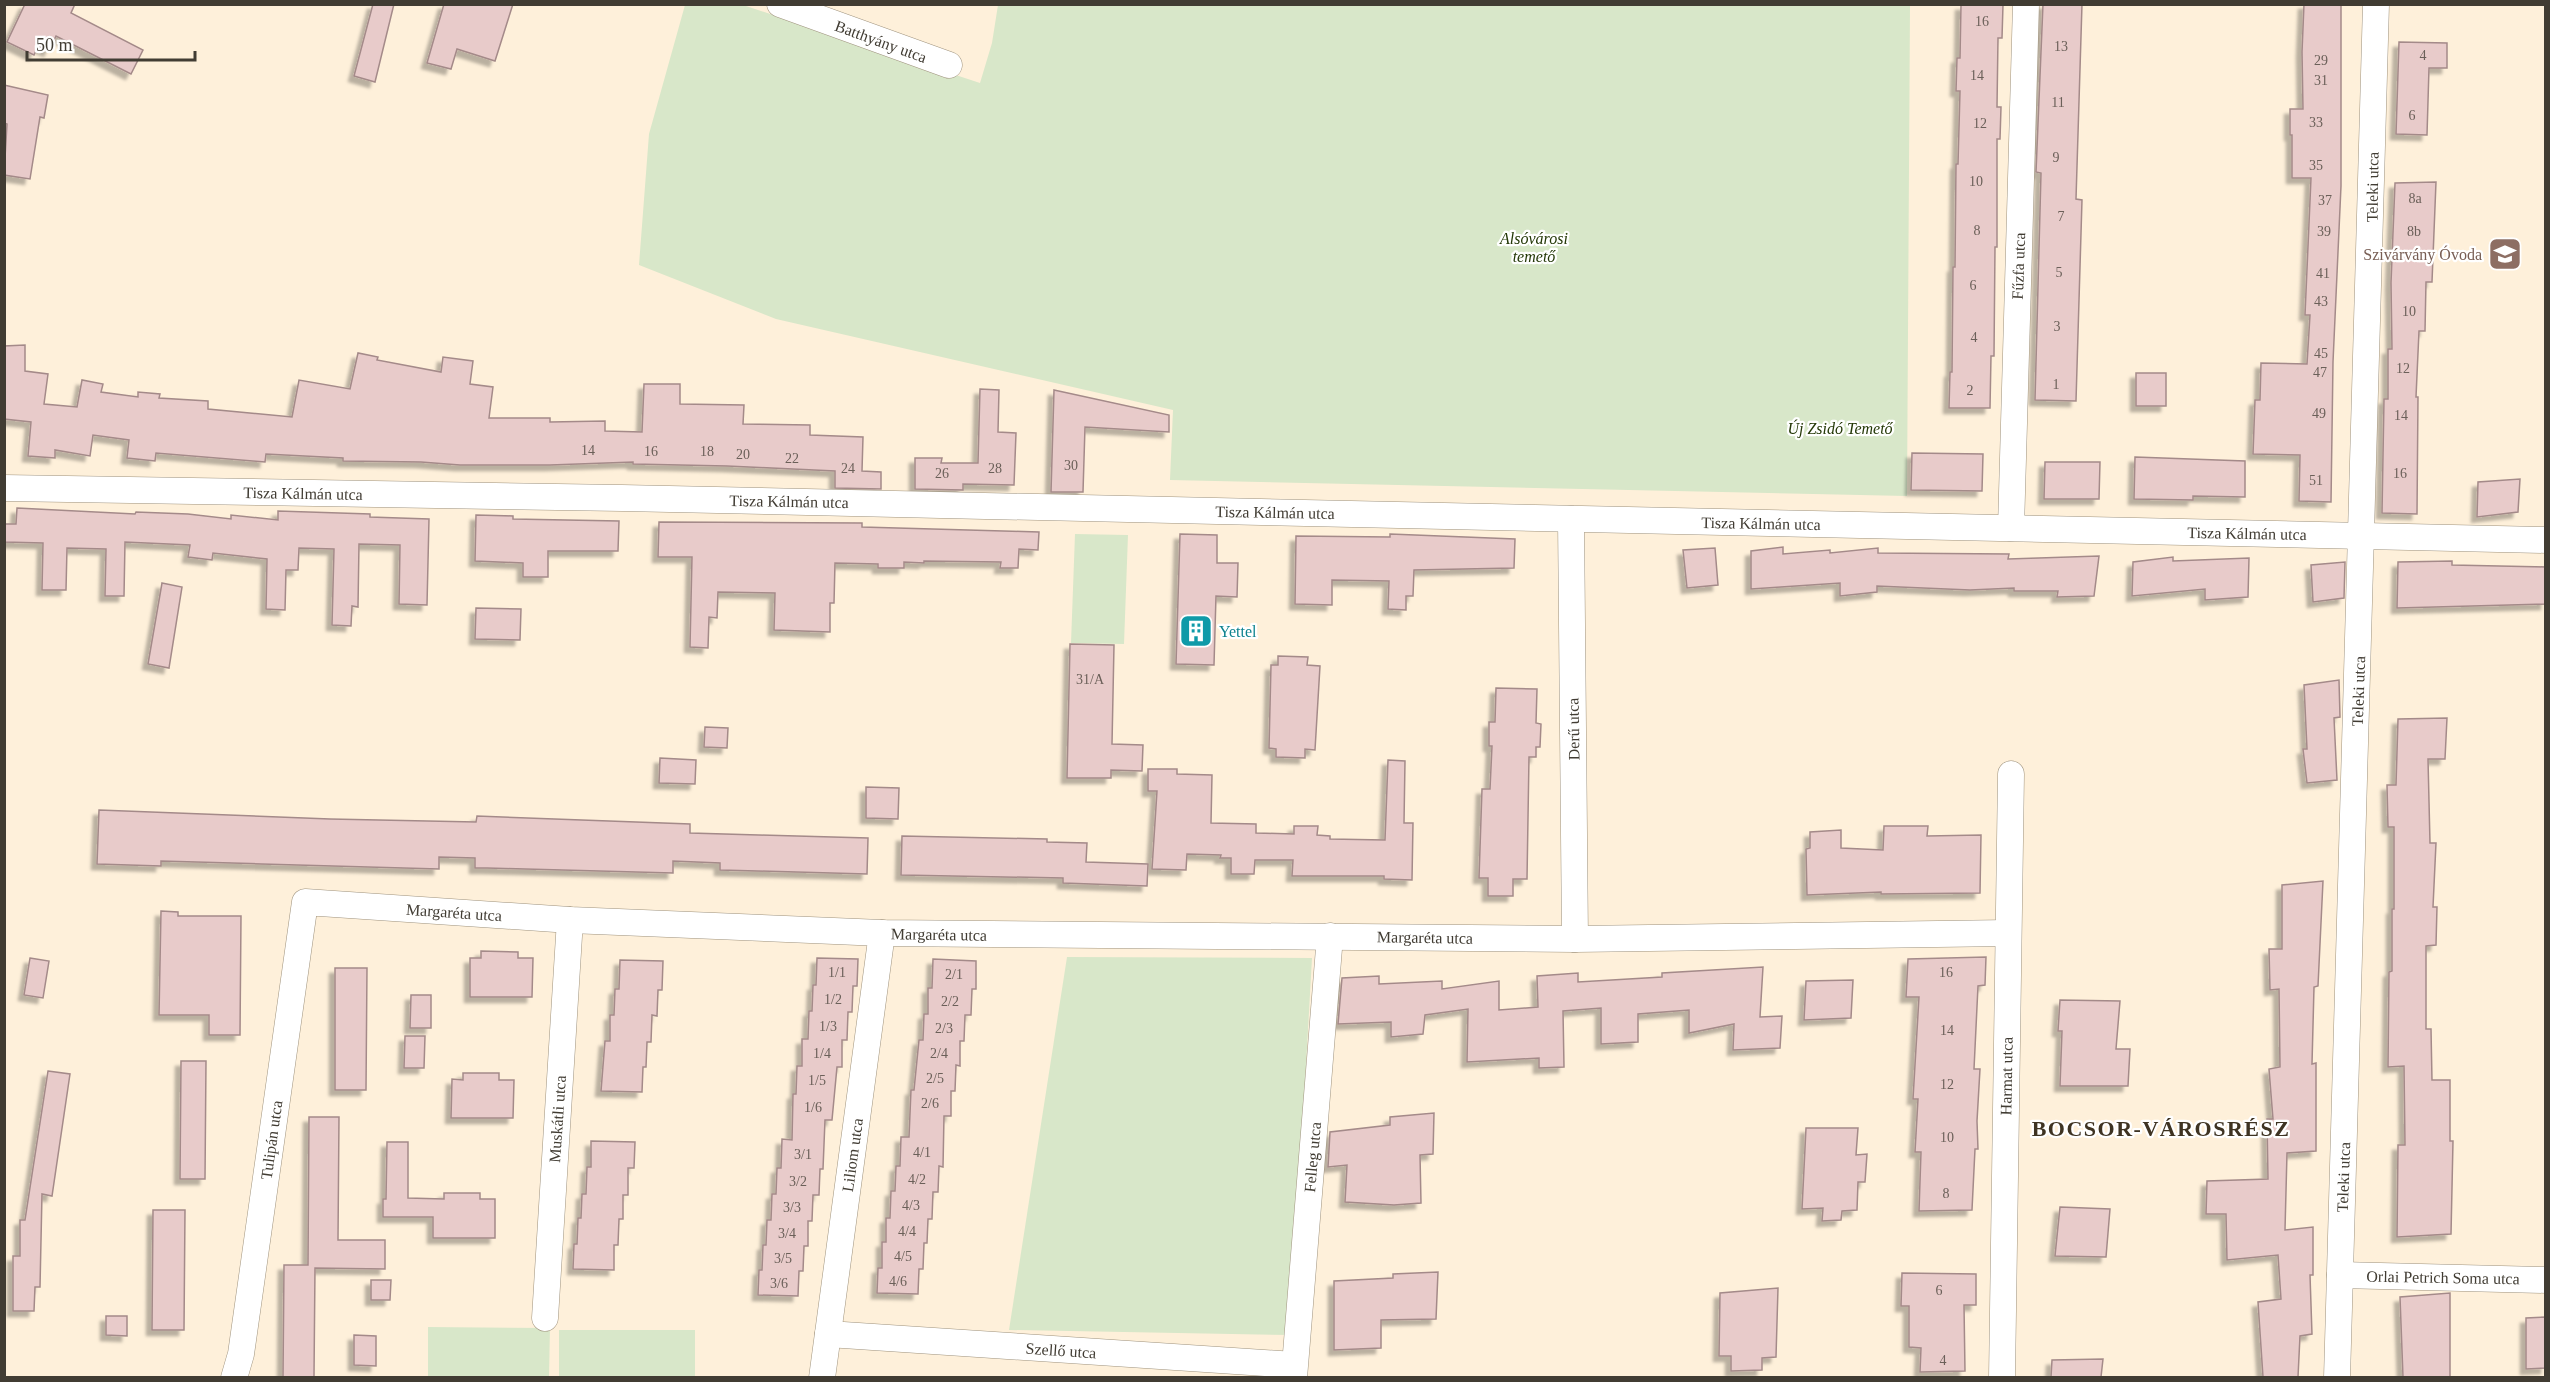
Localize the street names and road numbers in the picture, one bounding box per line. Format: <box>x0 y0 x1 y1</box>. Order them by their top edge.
street label: Batthyány utca <box>832 17 929 67</box>
street label: Teleki utca <box>2363 152 2382 222</box>
street label: Fűzfa utca <box>2009 232 2028 300</box>
street label: Tisza Kálmán utca <box>243 484 363 503</box>
street label: Tisza Kálmán utca <box>729 492 849 511</box>
street label: Tisza Kálmán utca <box>1215 503 1335 522</box>
street label: Tisza Kálmán utca <box>1701 514 1821 533</box>
street label: Tisza Kálmán utca <box>2187 524 2307 543</box>
street label: Teleki utca <box>2349 656 2368 726</box>
street label: Derű utca <box>1564 698 1583 760</box>
street label: Margaréta utca <box>405 901 502 925</box>
street label: Margaréta utca <box>891 925 987 945</box>
street label: Margaréta utca <box>1377 928 1473 948</box>
street label: Harmat utca <box>1997 1037 2016 1115</box>
street label: Muskátli utca <box>546 1075 569 1163</box>
street label: Tulipán utca <box>258 1099 286 1181</box>
street label: Liliom utca <box>839 1117 866 1193</box>
street label: Felleg utca <box>1301 1121 1325 1193</box>
street label: Teleki utca <box>2334 1142 2353 1212</box>
street label: Orlai Petrich Soma utca <box>2366 1268 2520 1287</box>
street label: Szellő utca <box>1025 1340 1097 1361</box>

